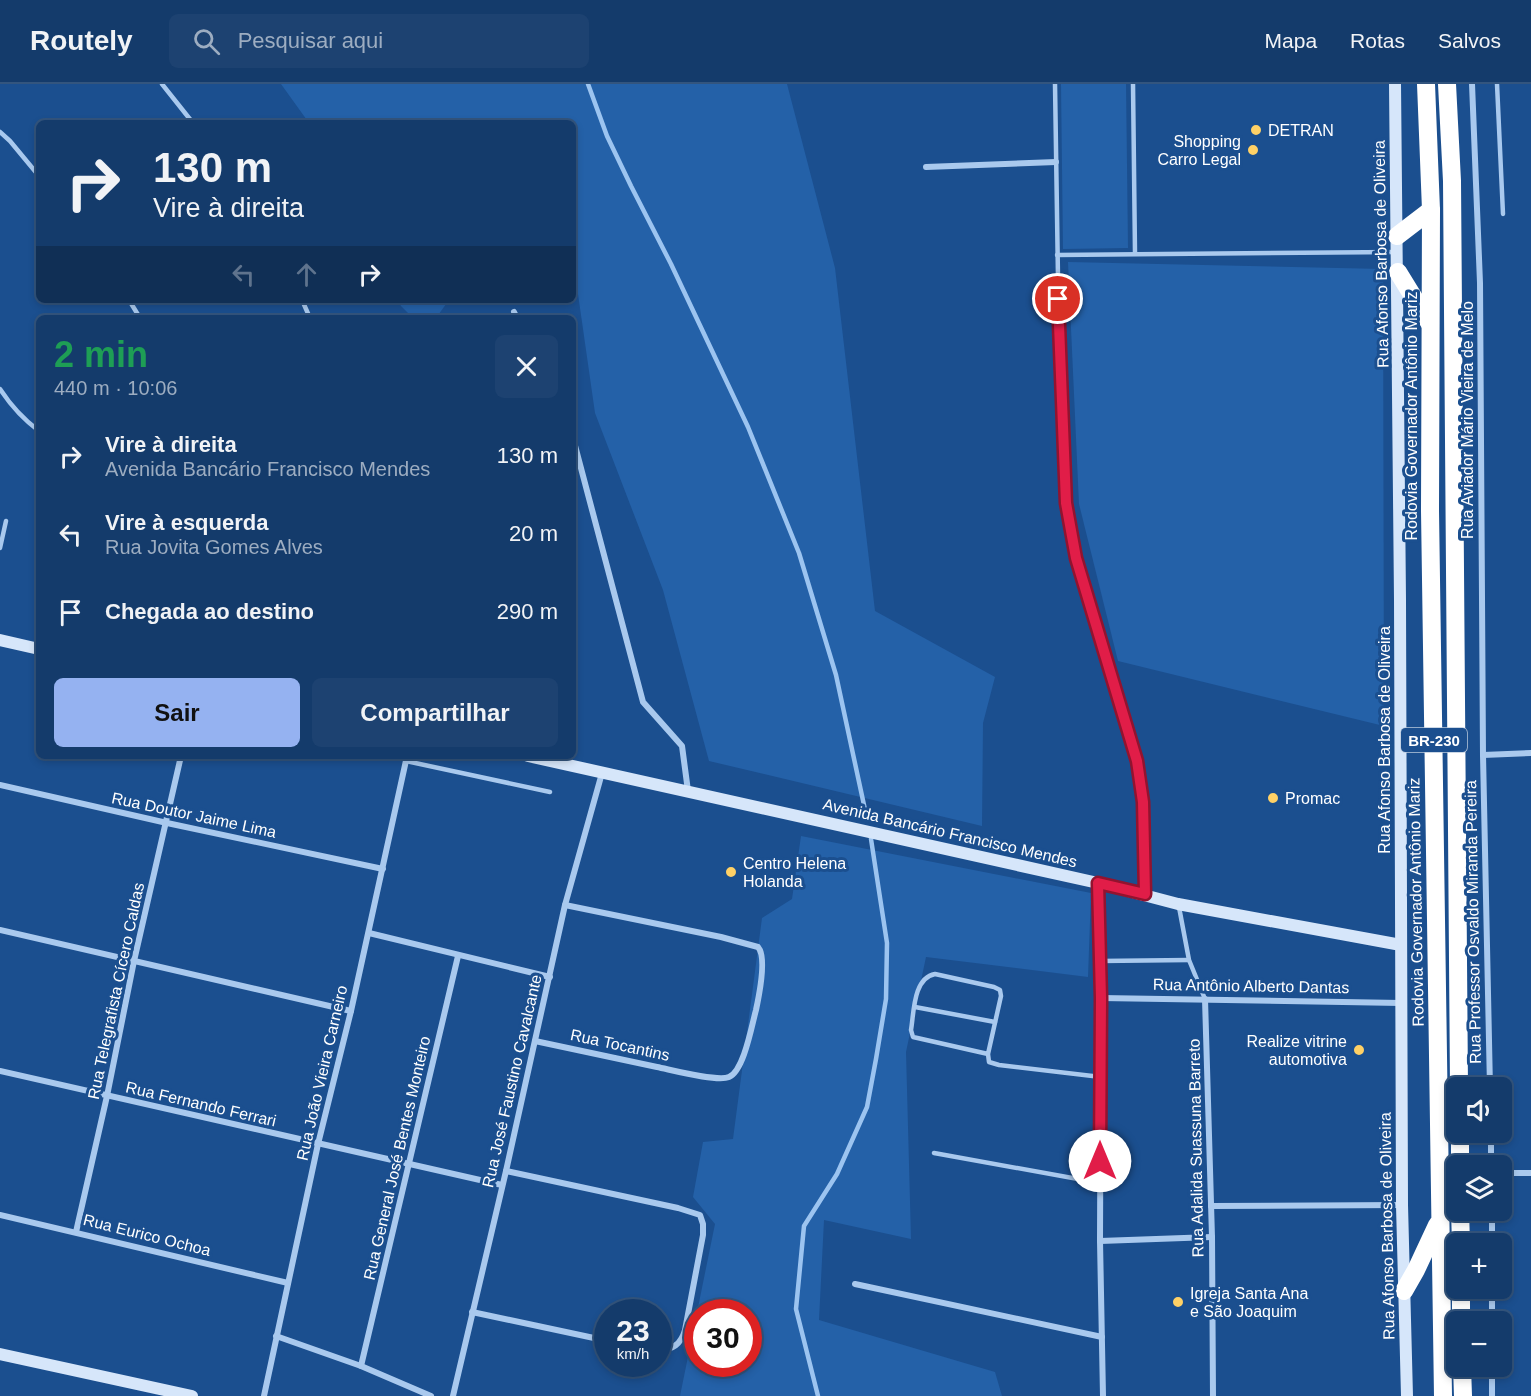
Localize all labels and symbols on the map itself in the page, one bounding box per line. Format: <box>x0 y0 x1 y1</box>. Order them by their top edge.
place label: DETRAN <box>1268 122 1334 139</box>
marker: DETRAN <box>1249 123 1263 137</box>
place label: Shopping Carro Legal <box>1157 133 1241 168</box>
street label: Rua Afonso Barbosa de Oliveira <box>1371 140 1391 368</box>
marker: Shopping Carro Legal <box>1246 143 1260 157</box>
pin <box>1032 273 1083 324</box>
street label: Rodovia Governador Antônio Mariz <box>1403 291 1420 541</box>
street label: Rua Aviador Mário Vieira de Melo <box>1459 301 1476 539</box>
street label: Rua Afonso Barbosa de Oliveira <box>1376 626 1393 854</box>
road number: BR-230 <box>1401 728 1467 752</box>
street label: Rodovia Governador Antônio Mariz <box>1405 777 1427 1027</box>
street label: Rua Professor Osvaldo Miranda Pereira <box>1462 780 1484 1064</box>
street label: Rua Doutor Jaime Lima <box>110 789 278 841</box>
place label: Promac <box>1285 790 1340 807</box>
marker: Promac <box>1266 791 1280 805</box>
street label: Avenida Bancário Francisco Mendes <box>821 795 1079 871</box>
place label: Centro Helena Holanda <box>743 855 846 890</box>
marker: Centro Helena Holanda <box>724 865 738 879</box>
street label: Rua Telegrafista Cícero Caldas <box>85 881 147 1101</box>
street label: Rua José Faustino Cavalcante <box>479 973 545 1189</box>
street label: Rua Antônio Alberto Dantas <box>1153 976 1349 996</box>
street label: Rua João Vieira Carneiro <box>294 984 350 1162</box>
street label: Rua Tocantins <box>569 1026 671 1064</box>
place label: Realize vitrine automotiva <box>1247 1033 1347 1068</box>
street label: Rua General José Bentes Monteiro <box>361 1034 433 1282</box>
street label: Rua Adalida Suassuna Barreto <box>1186 1038 1206 1258</box>
marker: Realize vitrine automotiva <box>1352 1043 1366 1057</box>
street label: Rua Fernando Ferrari <box>124 1078 278 1130</box>
street label: Rua Afonso Barbosa de Oliveira <box>1377 1112 1397 1340</box>
position arrow <box>1068 1129 1132 1193</box>
street label: Rua Eurico Ochoa <box>82 1211 213 1259</box>
place label: Igreja Santa Ana e São Joaquim <box>1190 1285 1308 1320</box>
marker: Igreja Santa Ana e São Joaquim <box>1171 1295 1185 1309</box>
speed limit sign: 30 <box>684 1299 762 1377</box>

